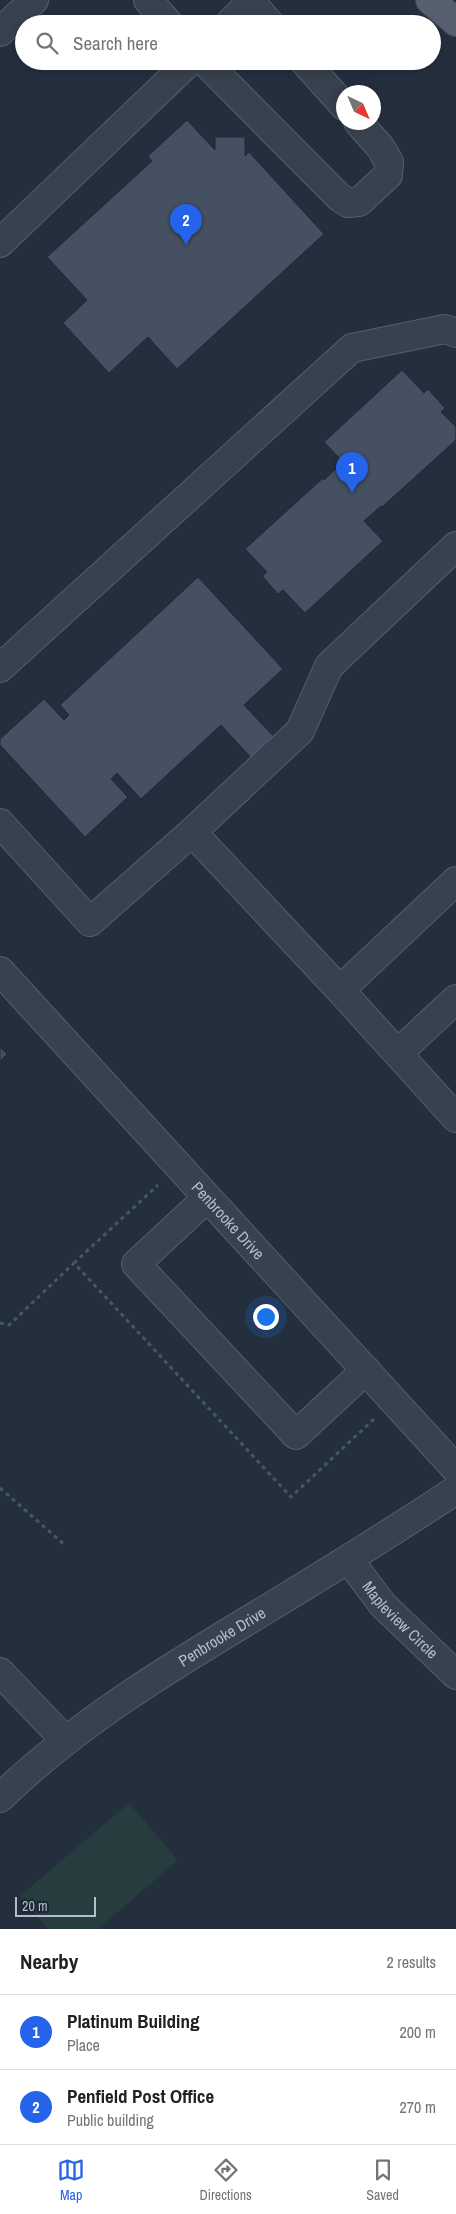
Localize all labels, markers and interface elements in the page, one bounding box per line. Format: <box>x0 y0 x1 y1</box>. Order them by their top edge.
search box <box>15 15 441 70</box>
icon: search <box>33 29 61 57</box>
text: Search here <box>73 30 158 56</box>
north arrow <box>336 85 381 130</box>
pin: 2 <box>170 204 202 245</box>
pin: 1 <box>336 452 368 493</box>
street label: Penbrooke Drive <box>187 1177 270 1264</box>
your location <box>253 1304 279 1330</box>
street label: Mapleview Circle <box>357 1576 443 1663</box>
street label: Penbrooke Drive <box>174 1601 270 1672</box>
scale bar <box>15 1894 96 1917</box>
text: 20 m <box>22 1897 48 1915</box>
text: Nearby <box>20 1947 78 1976</box>
text: 2 results <box>386 1951 436 1973</box>
text: Platinum Building <box>67 2008 199 2034</box>
text: 1 <box>32 2021 40 2043</box>
text: 200 m <box>400 2021 436 2043</box>
text: Place <box>67 2034 100 2056</box>
text: Penfield Post Office <box>67 2083 214 2109</box>
text: 2 <box>32 2096 40 2118</box>
text: 270 m <box>400 2096 436 2118</box>
text: Public building <box>67 2109 154 2131</box>
tab: Map <box>57 2156 85 2204</box>
tab: Directions <box>200 2156 252 2204</box>
tab: Saved <box>366 2156 399 2204</box>

